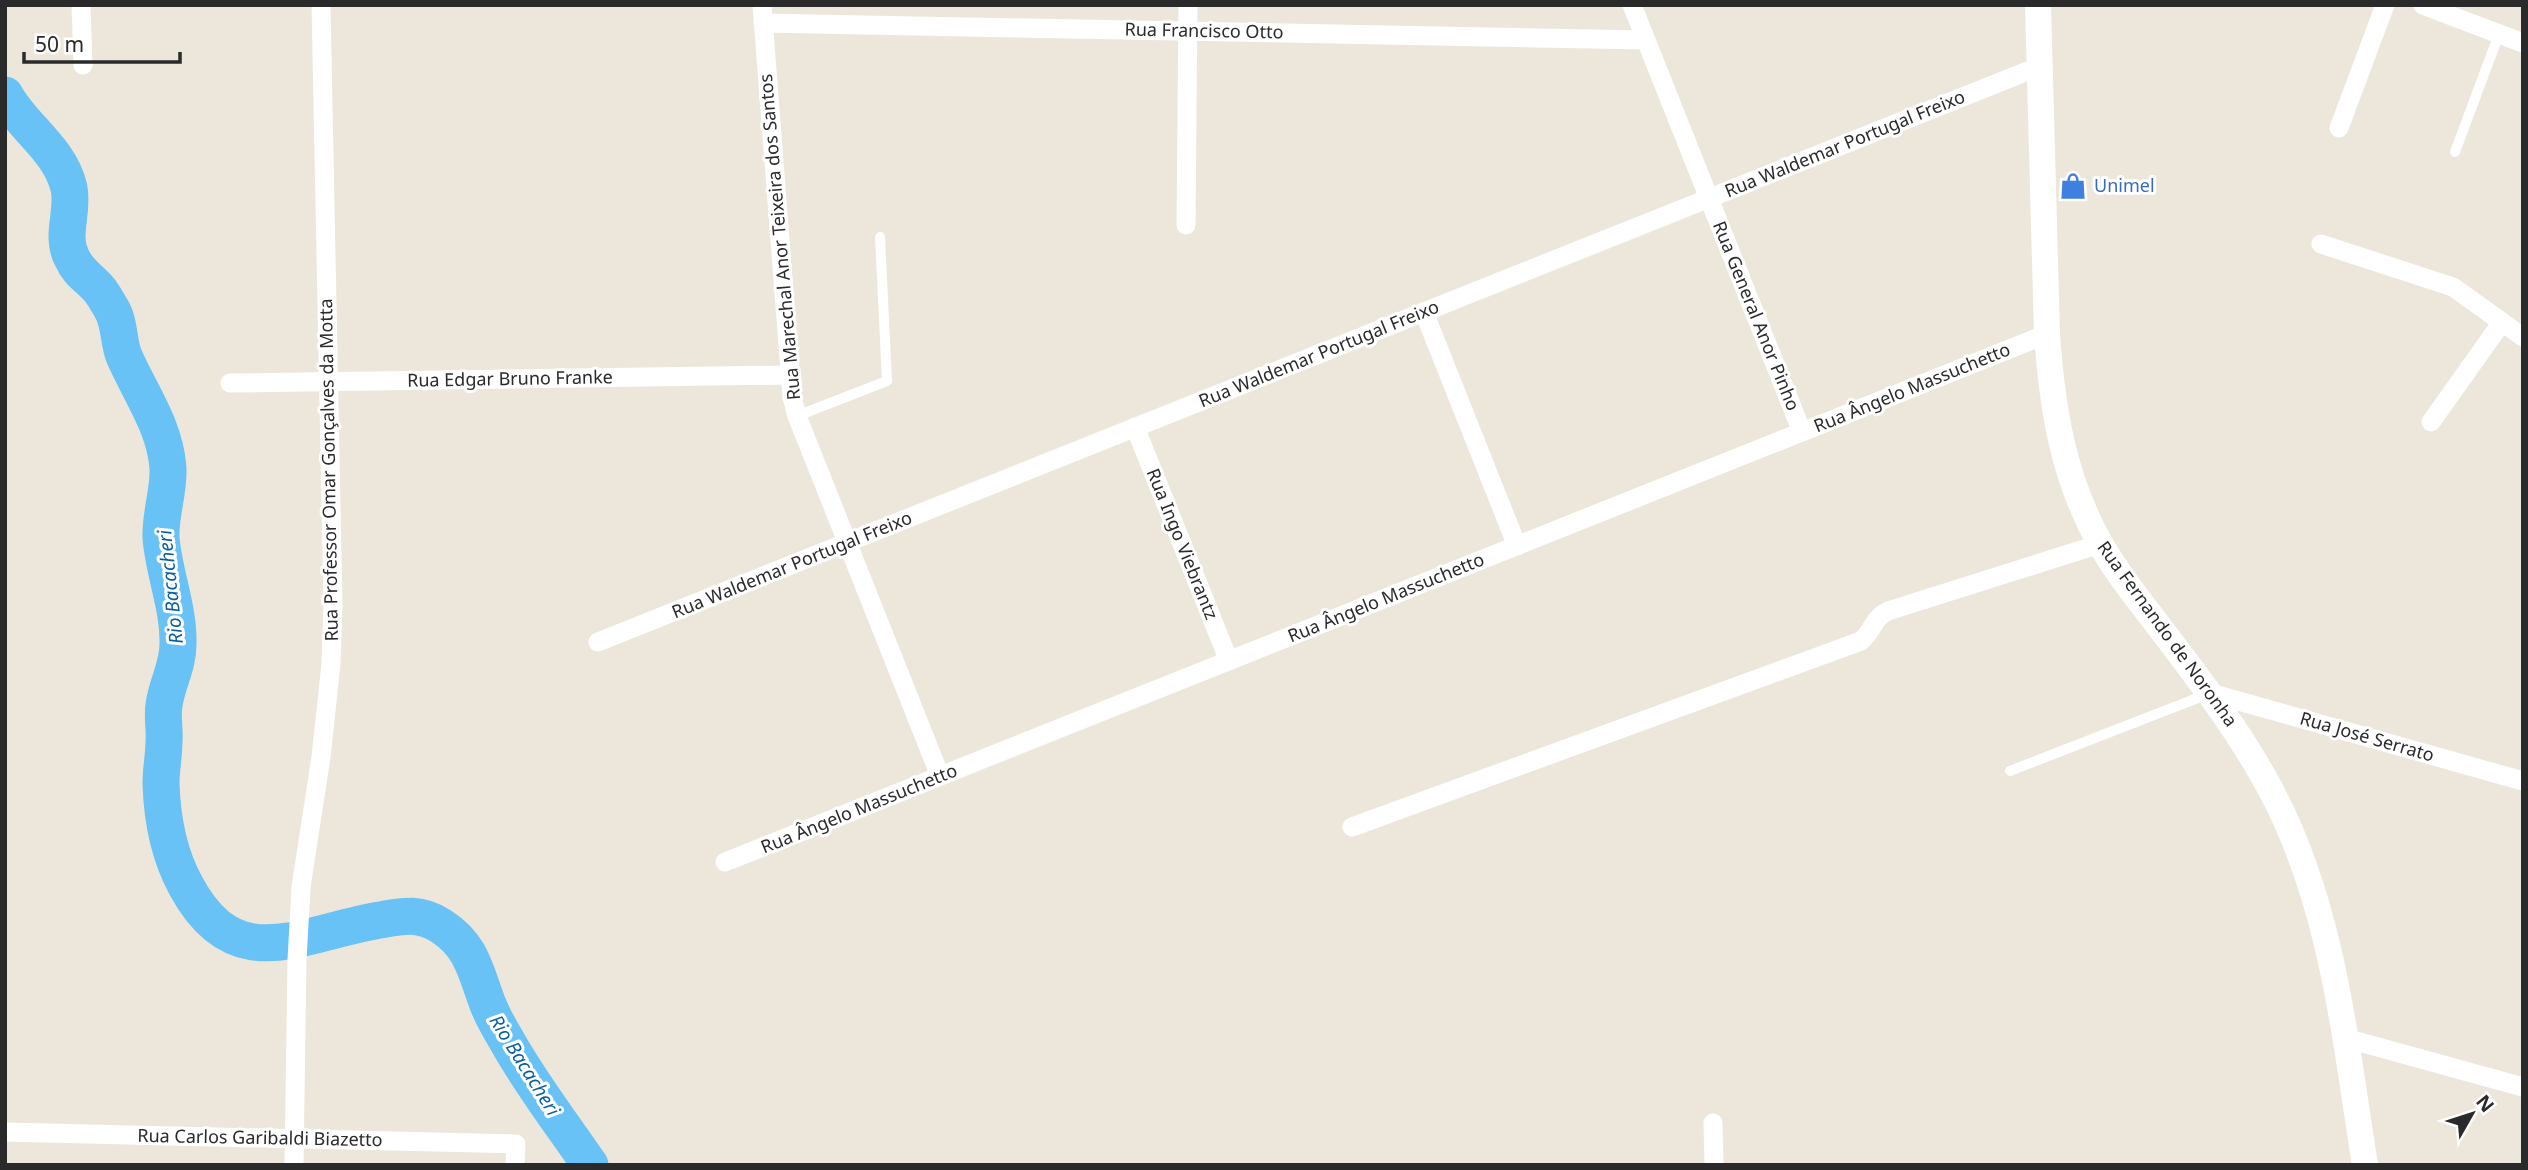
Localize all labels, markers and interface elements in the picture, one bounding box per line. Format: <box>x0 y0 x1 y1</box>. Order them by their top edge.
street label: Rua Francisco Otto <box>1124 17 1284 43</box>
scale bar <box>24 21 180 65</box>
text: 50 m <box>35 30 84 58</box>
street label: Rua Marechal Anor Teixeira dos Santos <box>753 73 805 401</box>
street label: Rua Waldemar Portugal Freixo <box>1721 84 1968 202</box>
shop icon: Unimel <box>2058 171 2088 201</box>
place label: Unimel <box>2094 173 2155 197</box>
street label: Rua General Anor Pinho <box>1708 217 1806 414</box>
street label: Rua Waldemar Portugal Freixo <box>1195 294 1442 412</box>
street label: Rua Professor Omar Gonçalves da Motta <box>313 298 343 642</box>
street label: Rua Ângelo Massuchetto <box>1810 337 2013 437</box>
street label: Rua Edgar Bruno Franke <box>407 364 613 392</box>
street label: Rua Ingo Viebrantz <box>1142 465 1224 623</box>
street label: Rua Waldemar Portugal Freixo <box>668 505 915 623</box>
water label: Rio Bacacheri <box>151 528 189 645</box>
street label: Rua Fernando de Noronha <box>2092 536 2243 731</box>
street label: Rua Ângelo Massuchetto <box>1284 547 1487 647</box>
street label: Rua José Serrato <box>2297 705 2437 767</box>
street label: Rua Ângelo Massuchetto <box>757 758 960 858</box>
water label: Rio Bacacheri <box>484 1010 567 1121</box>
north arrow <box>2437 1079 2507 1149</box>
text: N <box>2470 1089 2500 1117</box>
street label: Rua Carlos Garibaldi Biazetto <box>137 1123 383 1151</box>

